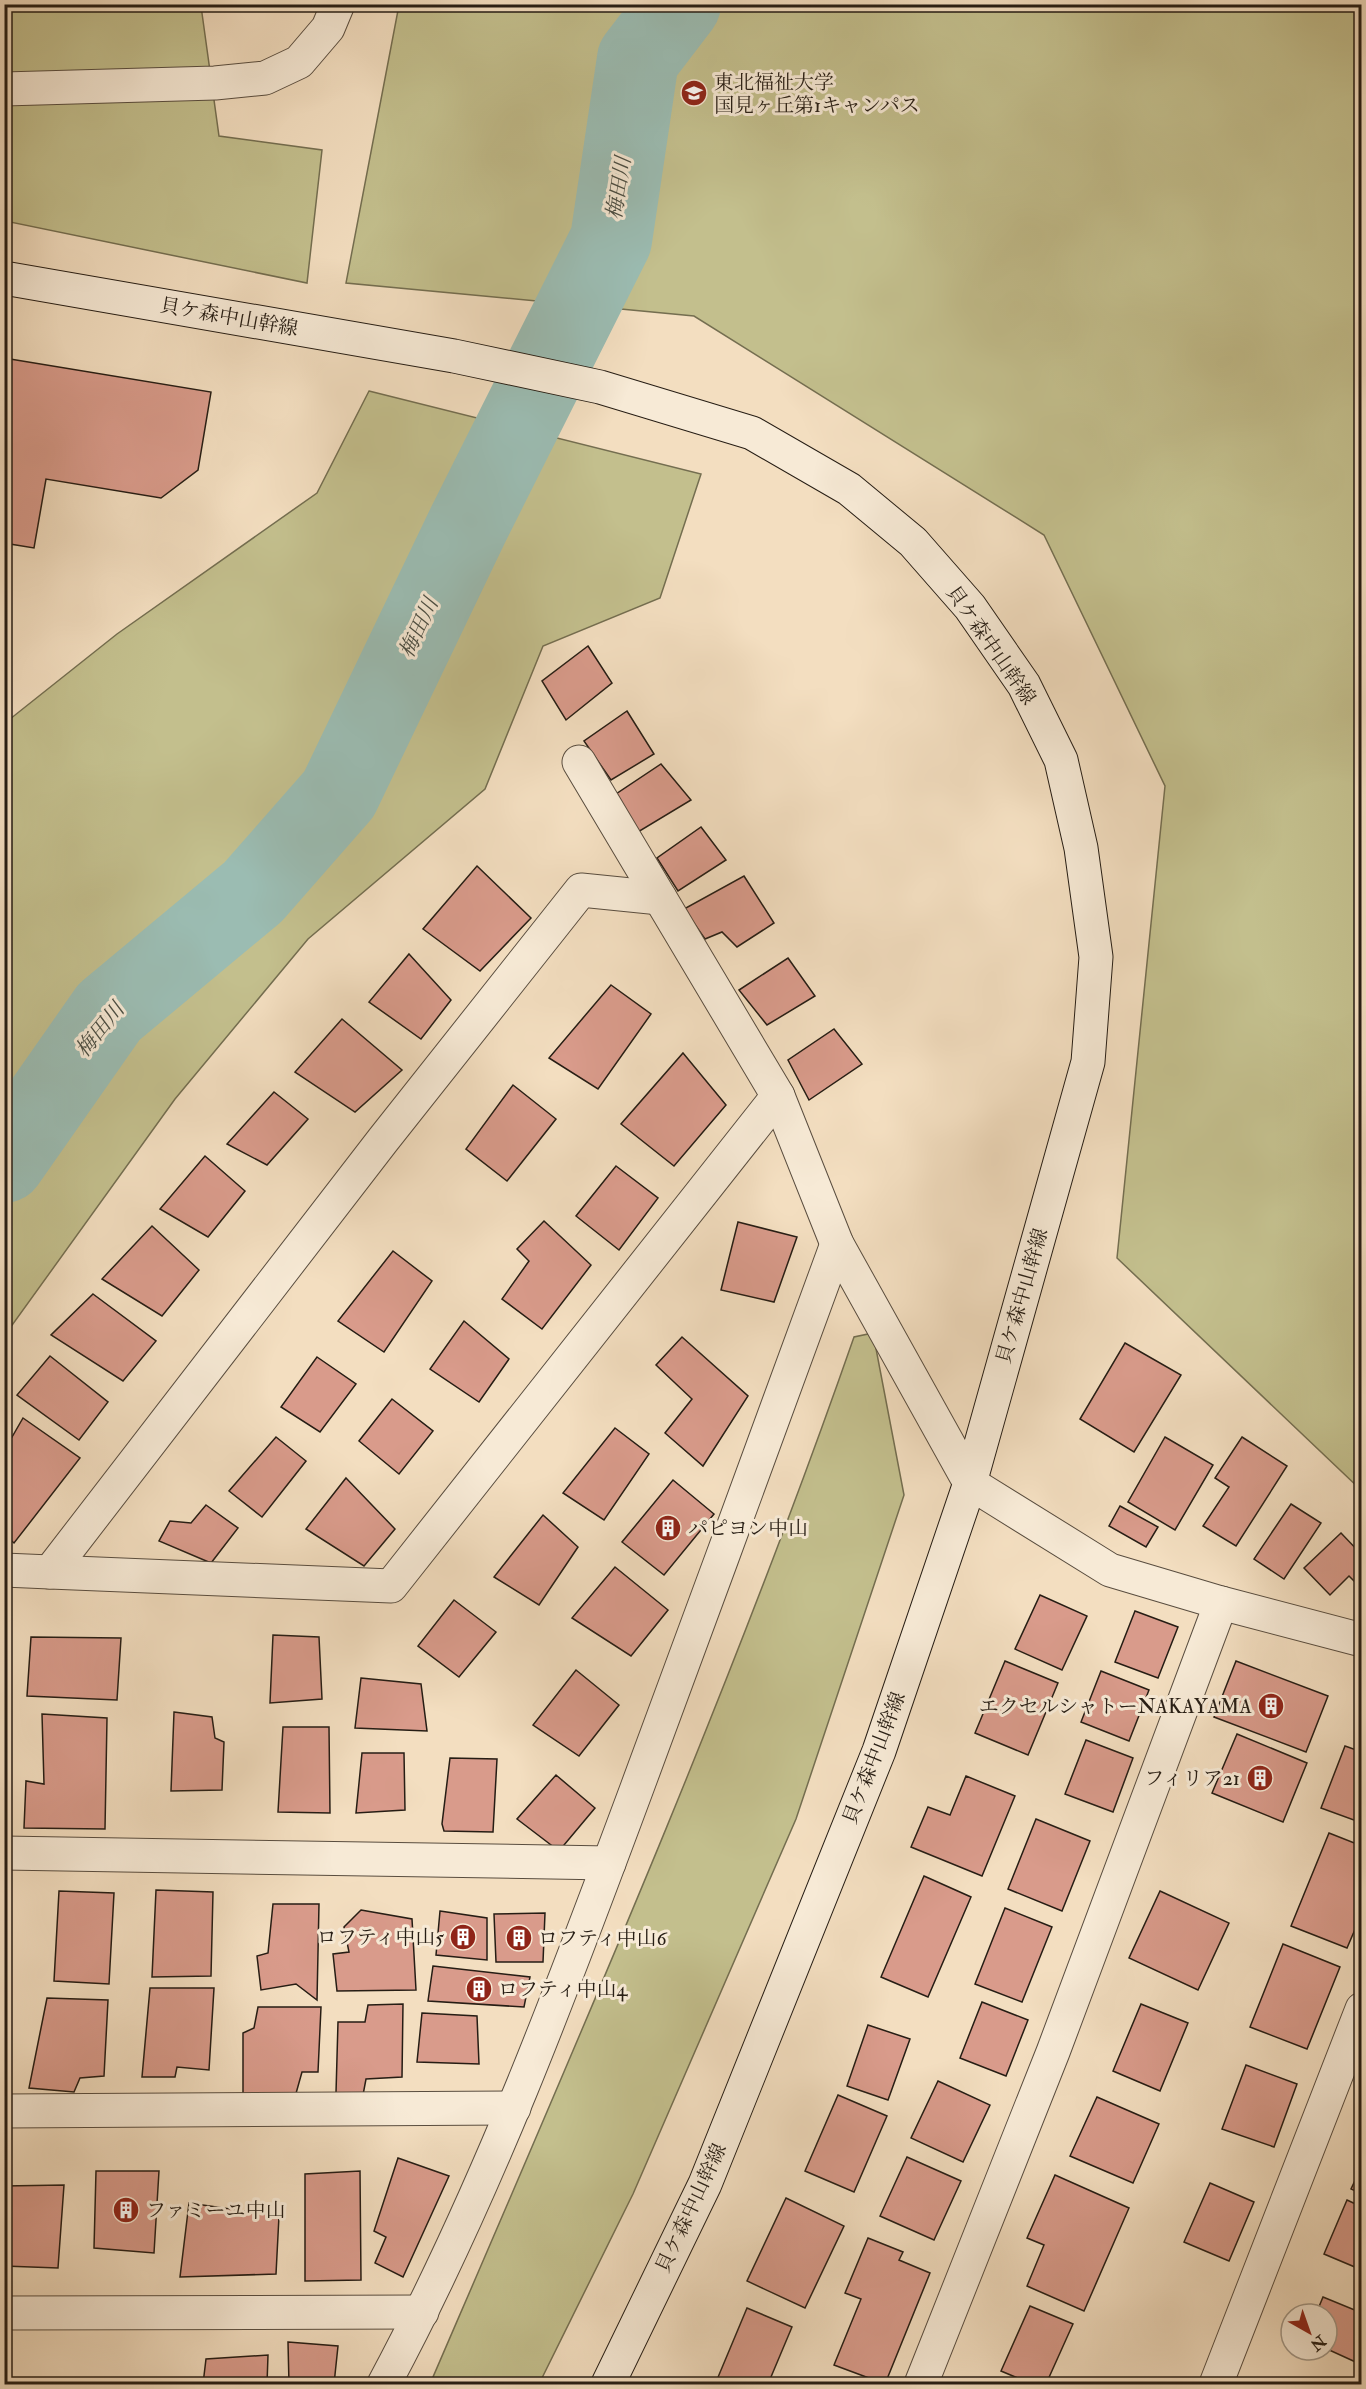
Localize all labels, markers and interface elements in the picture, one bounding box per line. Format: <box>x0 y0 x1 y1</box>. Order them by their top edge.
place label: 東北福祉大学 国見ヶ丘第1キャンパス <box>714 70 920 118</box>
school or university icon: 東北福祉大学 国見ヶ丘第1キャンパス <box>679 78 709 108</box>
water label: 梅田川 <box>601 153 638 221</box>
street label: 貝ケ森中山幹線 <box>158 293 300 341</box>
street label: 貝ケ森中山幹線 <box>941 580 1041 710</box>
water label: 梅田川 <box>393 592 445 662</box>
water label: 梅田川 <box>70 995 132 1063</box>
street label: 貝ケ森中山幹線 <box>991 1225 1053 1367</box>
building icon: パピヨン中山 <box>653 1513 683 1543</box>
place label: パピヨン中山 <box>688 1516 808 1541</box>
street label: 貝ケ森中山幹線 <box>837 1688 911 1828</box>
building icon: エクセルシャトーNAKAYAMA <box>1256 1691 1286 1721</box>
place label: エクセルシャトーNAKAYAMA <box>979 1694 1252 1719</box>
building icon: フィリア21 <box>1245 1763 1275 1793</box>
place label: フィリア21 <box>1144 1766 1240 1791</box>
building icon: ロフティ中山5 <box>448 1922 478 1952</box>
building icon: ロフティ中山6 <box>504 1923 534 1953</box>
place label: ロフティ中山5 <box>317 1925 444 1950</box>
place label: ロフティ中山6 <box>538 1926 667 1951</box>
building icon: ロフティ中山4 <box>464 1974 494 2004</box>
place label: ロフティ中山4 <box>498 1977 628 2002</box>
street label: 貝ケ森中山幹線 <box>650 2139 732 2277</box>
building icon: ファミーユ中山 <box>111 2195 141 2225</box>
place label: ファミーユ中山 <box>146 2198 286 2223</box>
north arrow <box>1279 2302 1339 2362</box>
text: N <box>1306 2330 1331 2355</box>

